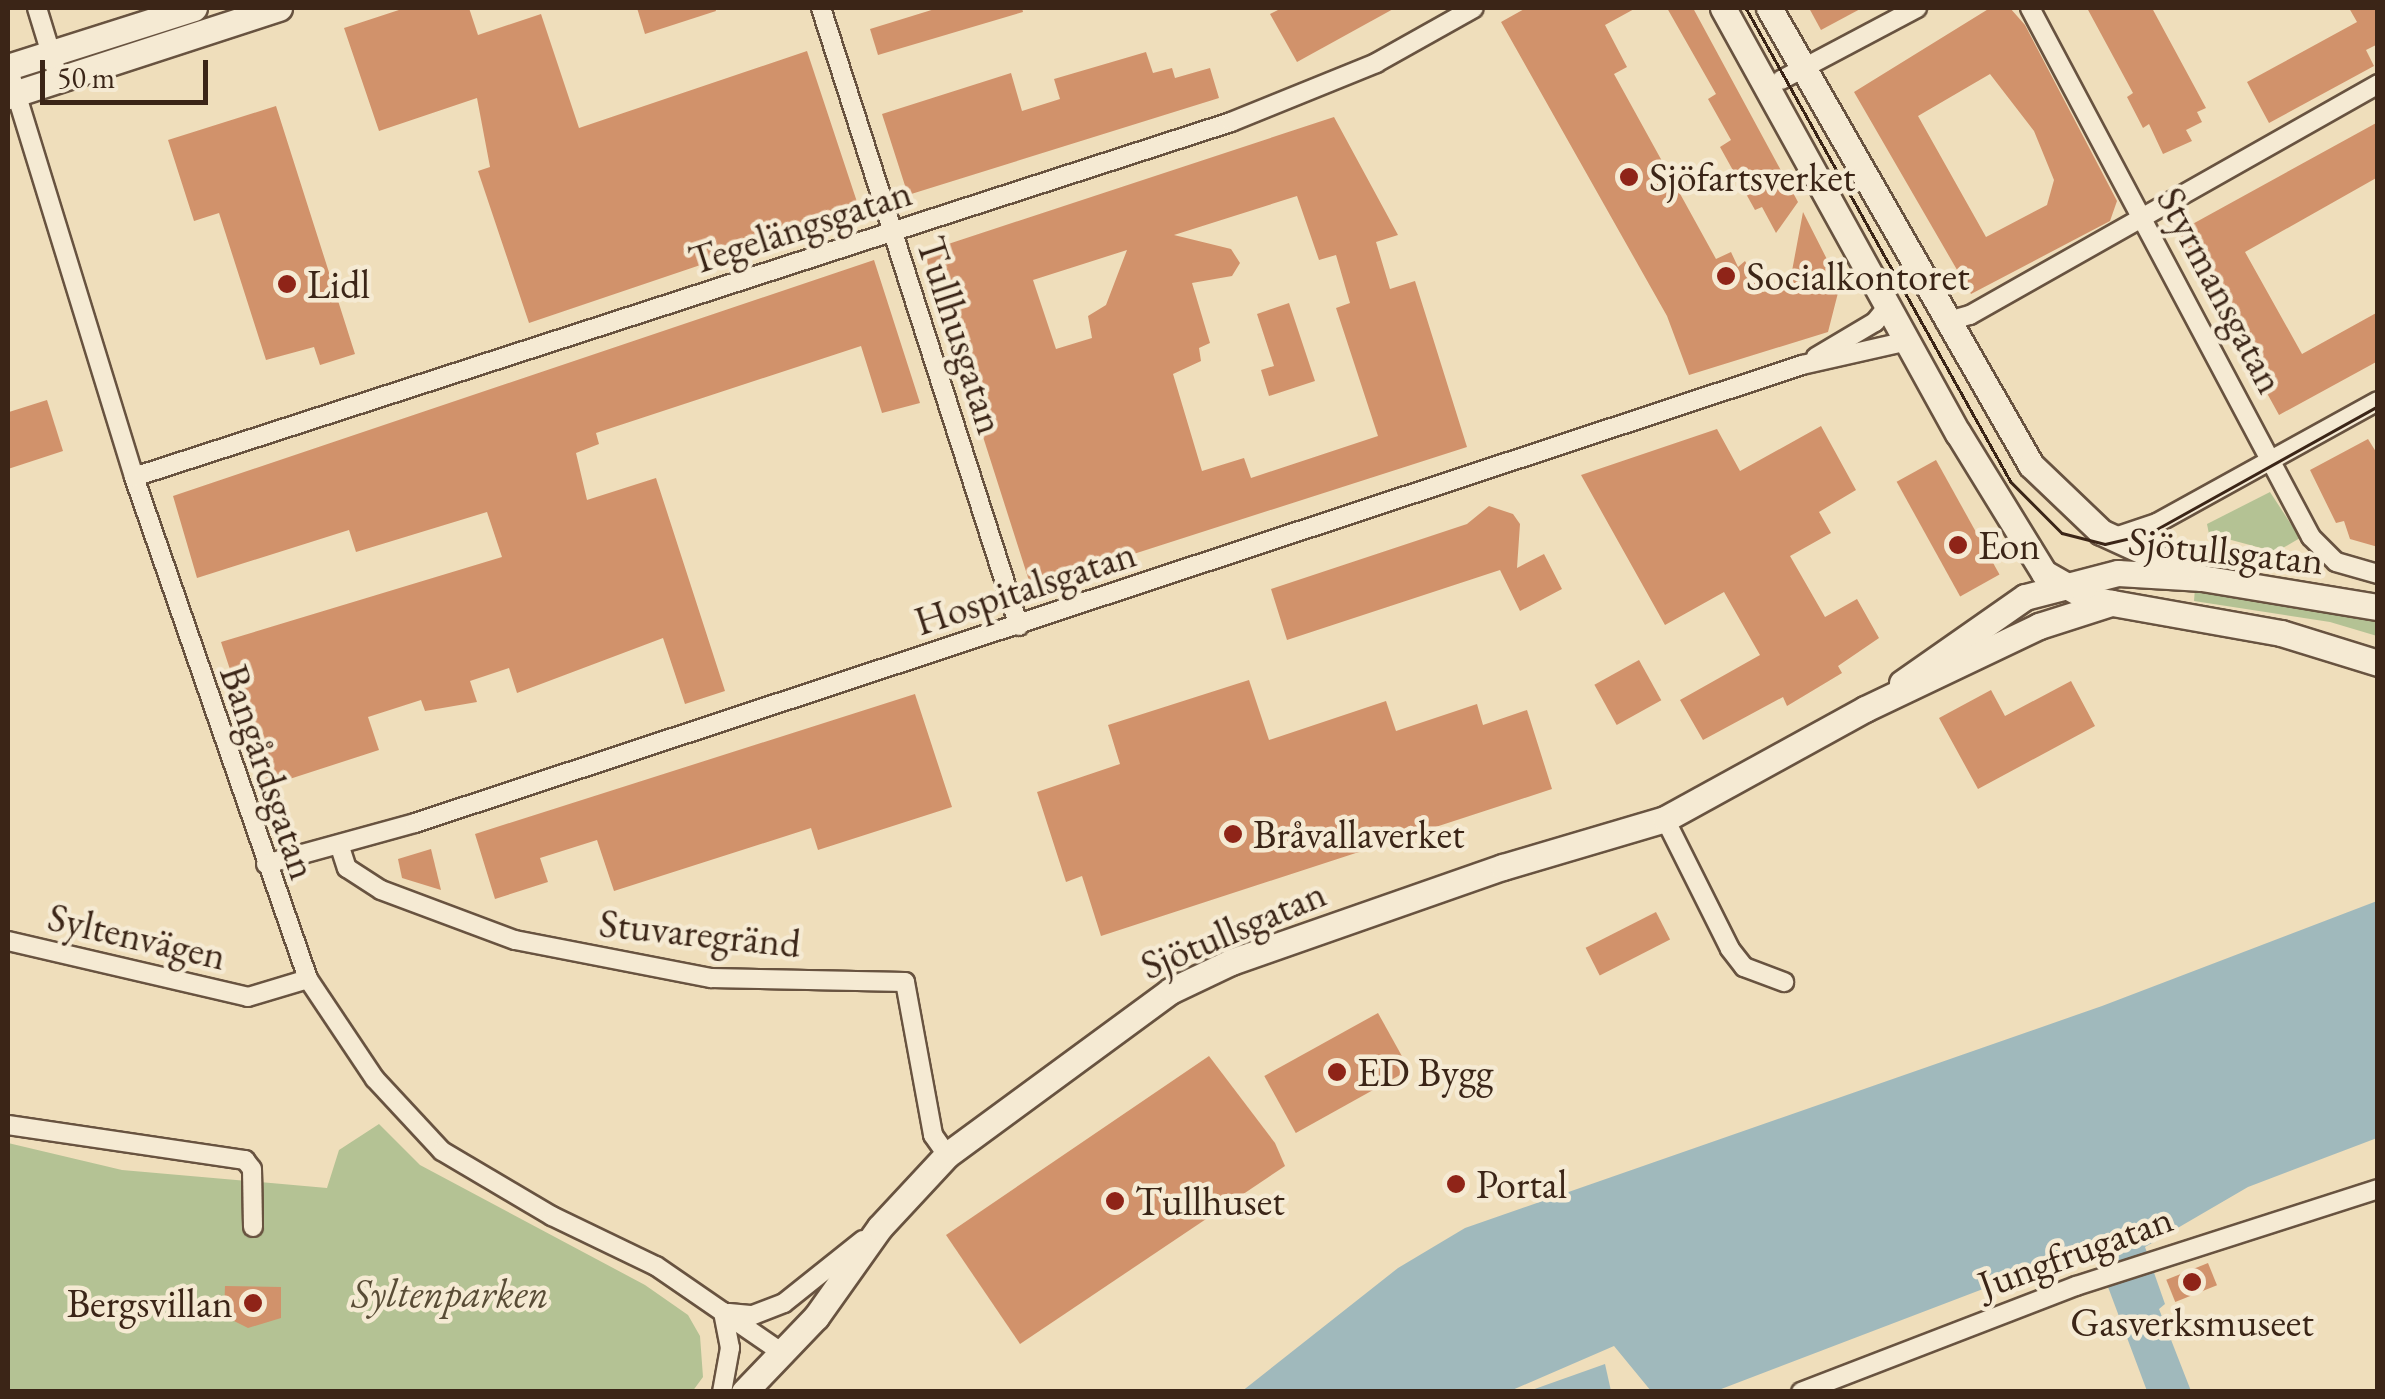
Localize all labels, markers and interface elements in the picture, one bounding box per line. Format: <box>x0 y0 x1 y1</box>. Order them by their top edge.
scale bar <box>45 40 212 102</box>
text: 50 m <box>57 58 115 97</box>
place label: Sjöfartsverket <box>1649 153 1855 201</box>
marker: Sjöfartsverket <box>1618 166 1640 188</box>
street label: Tegelängsgatan <box>683 167 917 285</box>
street label: Styrmansgatan <box>2147 179 2295 401</box>
street label: Tullhusgatan <box>907 230 1015 440</box>
place label: Socialkontoret <box>1746 252 1970 300</box>
place label: Lidl <box>307 260 370 308</box>
marker: Socialkontoret <box>1715 265 1737 287</box>
marker: Lidl <box>276 273 298 295</box>
street label: Sjötullsgatan <box>2126 516 2326 584</box>
place label: Eon <box>1978 521 2040 569</box>
street label: Hospitalsgatan <box>908 529 1142 645</box>
marker: Eon <box>1947 534 1969 556</box>
street label: Bangårdsgatan <box>210 659 328 885</box>
place label: Bråvallaverket <box>1253 810 1465 858</box>
marker: Bråvallaverket <box>1222 823 1244 845</box>
street label: Sjötullsgatan <box>1133 869 1333 989</box>
street label: Syltenvägen <box>43 892 231 980</box>
street label: Stuvaregränd <box>597 899 803 967</box>
place label: ED Bygg <box>1357 1048 1494 1096</box>
marker: ED Bygg <box>1326 1061 1348 1083</box>
place label: Portal <box>1476 1160 1567 1208</box>
marker: Portal <box>1445 1173 1467 1195</box>
place label: Tullhuset <box>1135 1177 1285 1225</box>
marker: Tullhuset <box>1104 1190 1126 1212</box>
street label: Jungfrugatan <box>1971 1194 2179 1308</box>
park label: Syltenparken <box>351 1269 549 1317</box>
marker: Gasverksmuseet <box>2181 1271 2203 1293</box>
place label: Bergsvillan <box>67 1279 233 1327</box>
marker: Bergsvillan <box>242 1292 264 1314</box>
place label: Gasverksmuseet <box>2070 1298 2314 1346</box>

